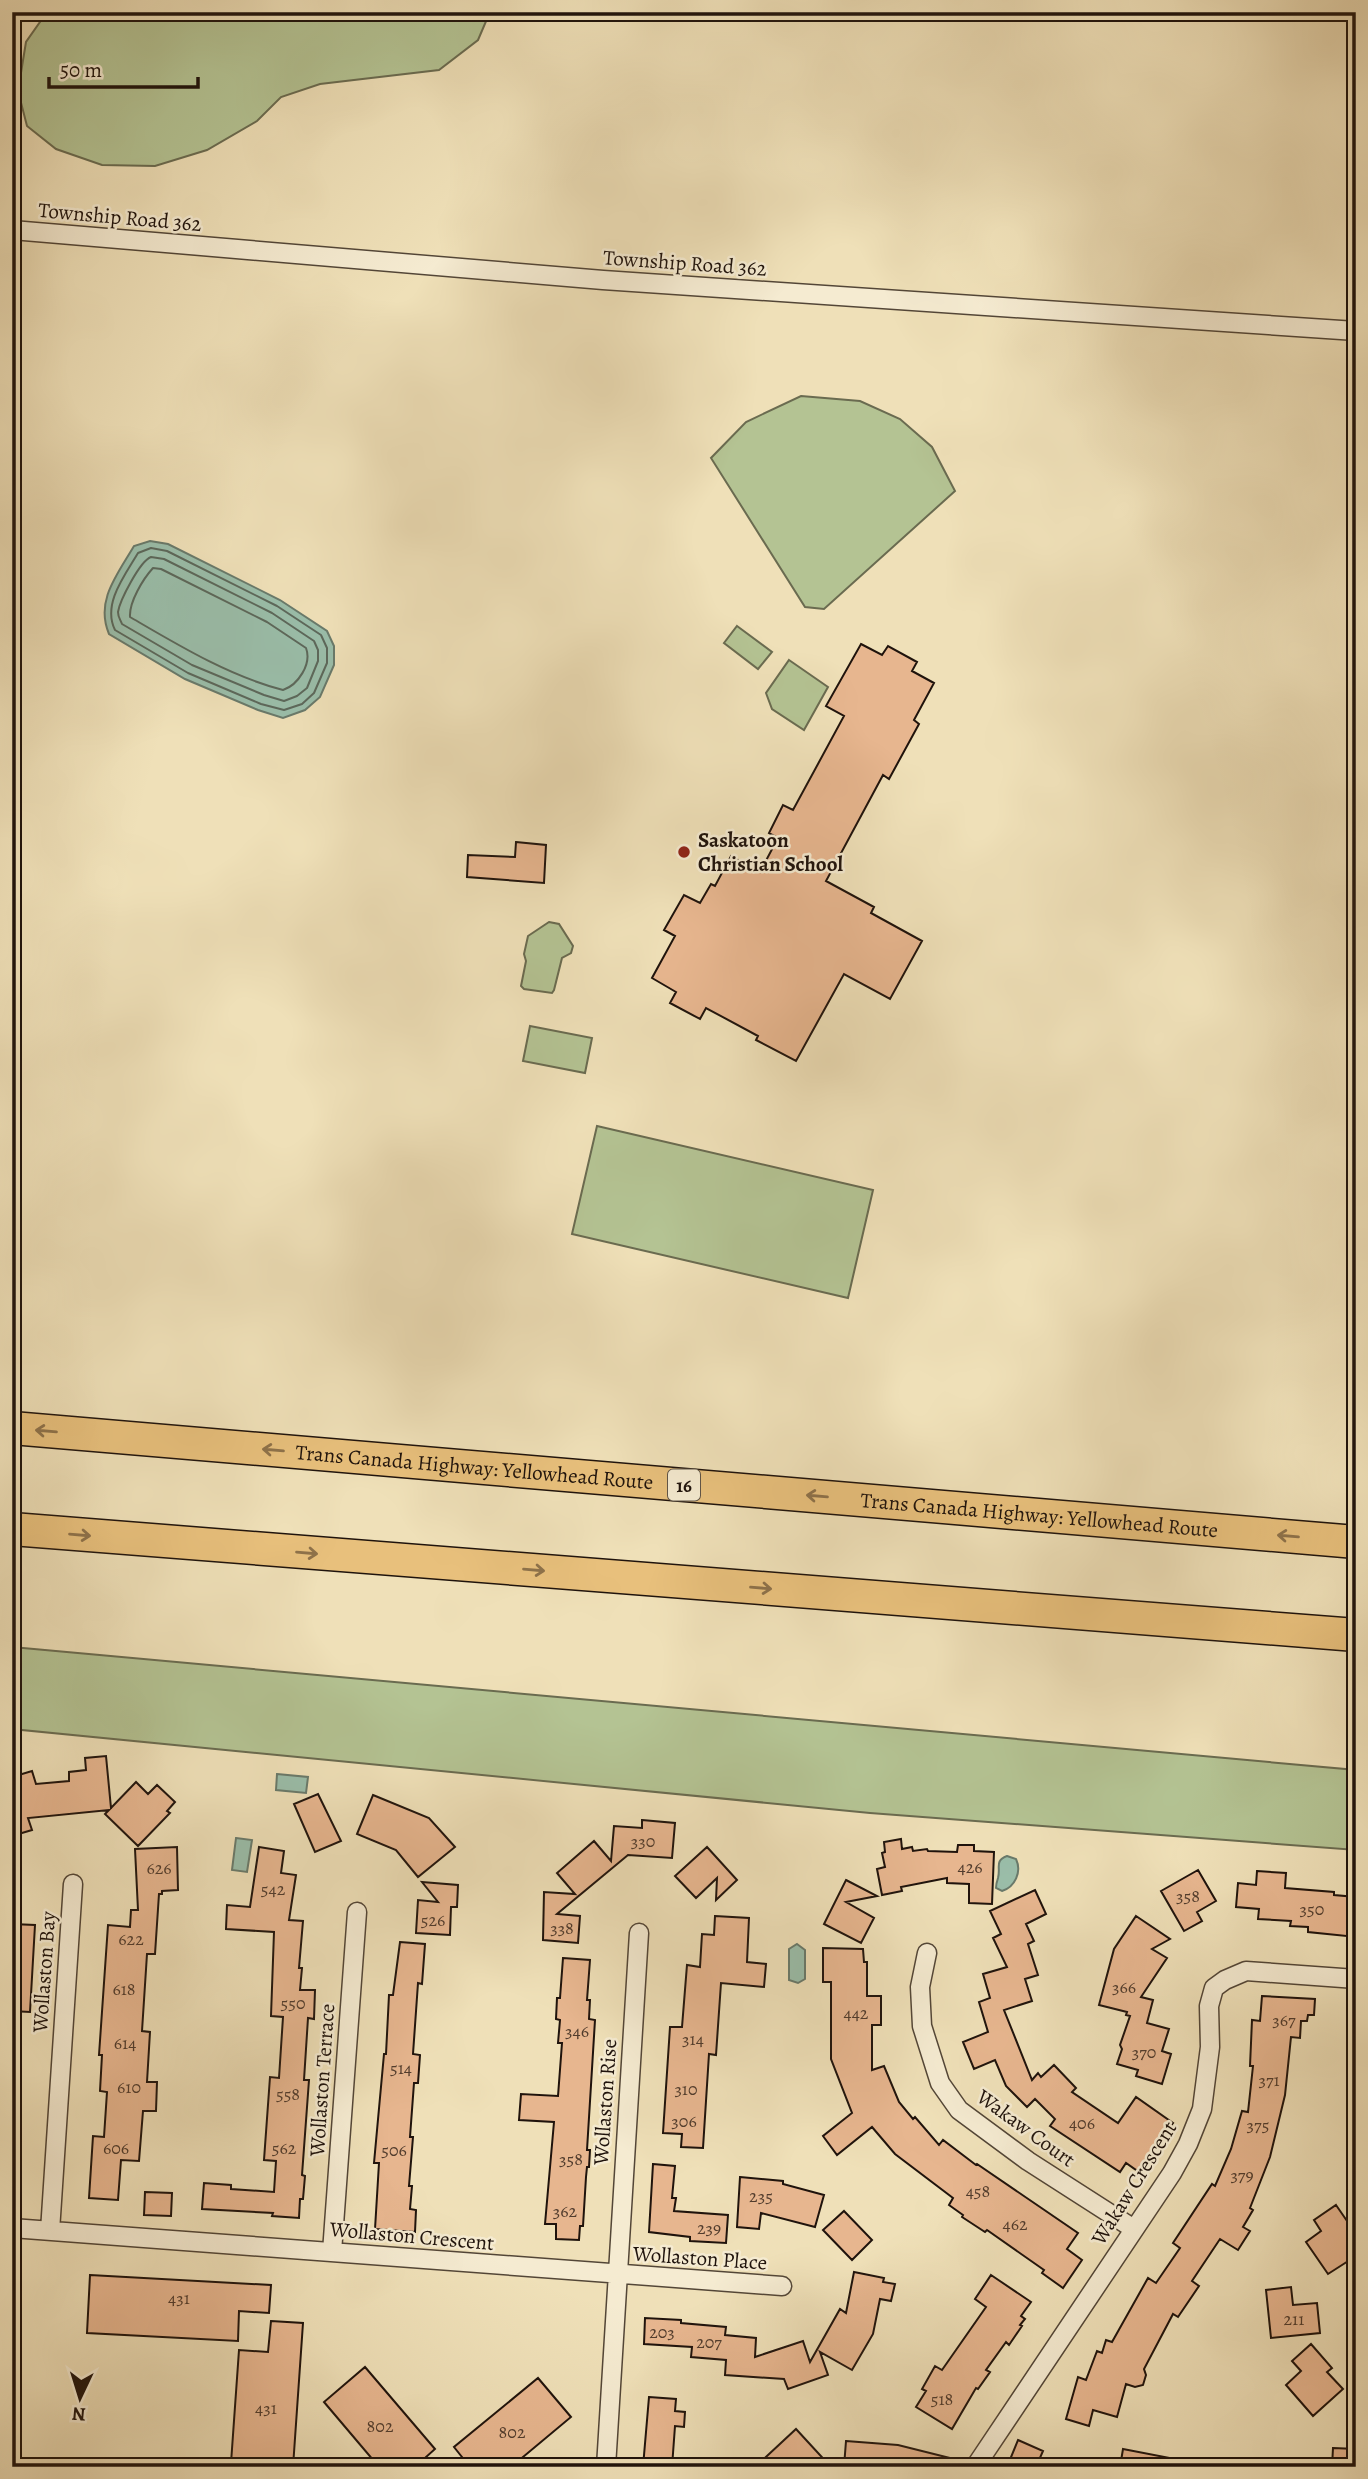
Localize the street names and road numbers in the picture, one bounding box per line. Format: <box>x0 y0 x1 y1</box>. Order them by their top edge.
street label: Township Road 362 <box>37 196 203 238</box>
street label: Township Road 362 <box>602 243 768 283</box>
street label: Trans Canada Highway: Yellowhead Route <box>294 1438 654 1496</box>
road number: 16 <box>668 1470 700 1500</box>
street label: Trans Canada Highway: Yellowhead Route <box>859 1486 1219 1544</box>
street label: Wollaston Bay <box>26 1910 62 2034</box>
street label: Wollaston Terrace <box>303 2003 341 2158</box>
street label: Wollaston Rise <box>587 2038 623 2167</box>
street label: Wakaw Court <box>970 2082 1081 2173</box>
street label: Wakaw Crescent <box>1084 2116 1183 2251</box>
street label: Wollaston Crescent <box>328 2215 495 2257</box>
street label: Wollaston Place <box>631 2239 768 2277</box>

